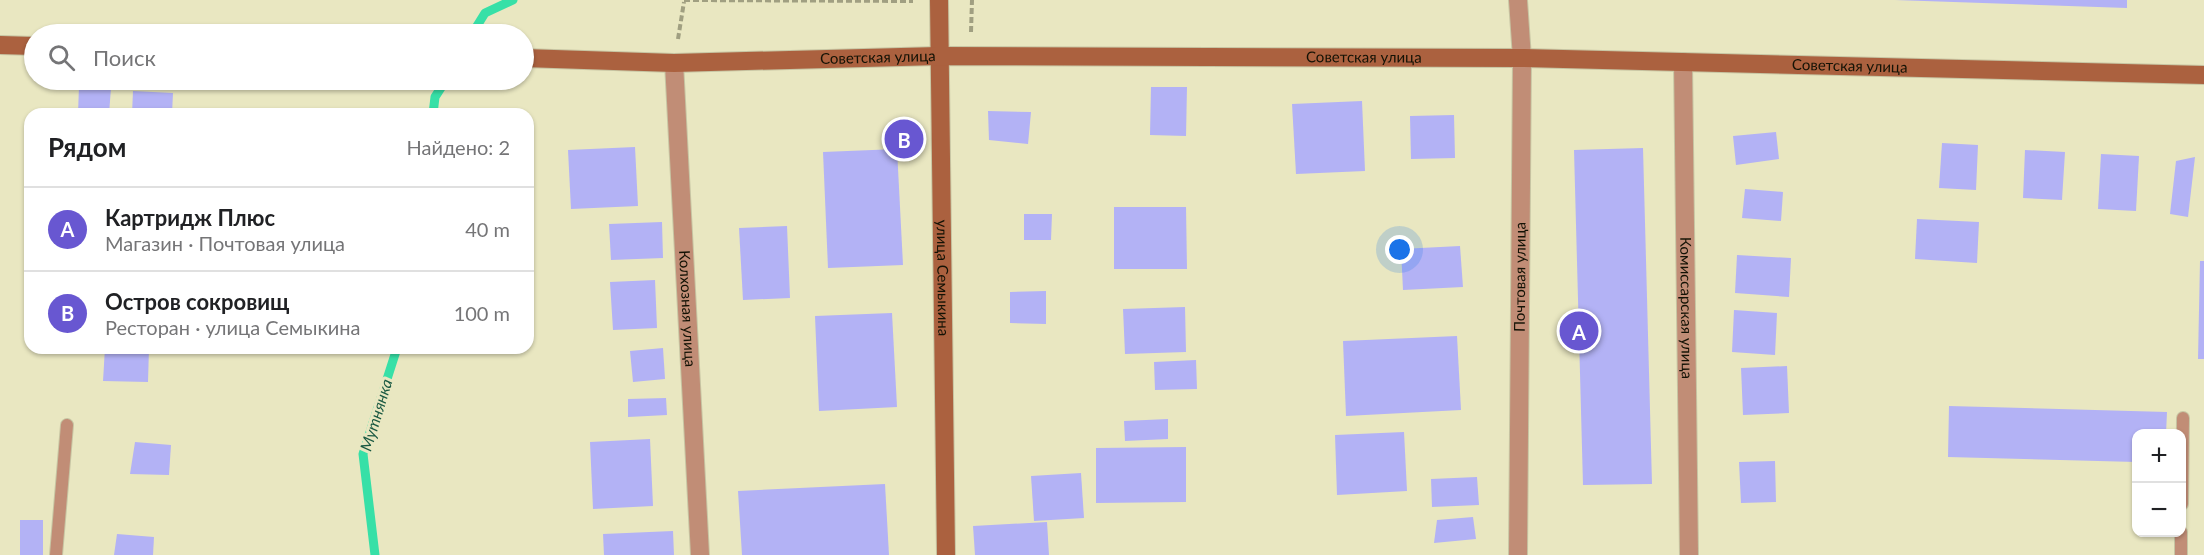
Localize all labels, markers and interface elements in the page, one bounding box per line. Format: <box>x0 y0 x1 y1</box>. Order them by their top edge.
search box <box>24 24 534 90</box>
icon: search <box>45 41 78 74</box>
text: Поиск <box>93 44 156 71</box>
street label: Советская улица <box>820 46 936 67</box>
street label: Советская улица <box>1306 47 1422 66</box>
street label: Советская улица <box>1792 55 1908 76</box>
pin: B <box>884 116 924 162</box>
text: Рядом <box>48 131 126 163</box>
text: Найдено: 2 <box>407 135 510 159</box>
text: Картридж Плюс <box>105 204 275 231</box>
text: A <box>61 217 74 241</box>
text: 40 m <box>465 217 510 241</box>
street label: улица Семыкина <box>934 220 953 336</box>
street label: Почтовая улица <box>1510 222 1529 332</box>
text: Магазин · Почтовая улица <box>105 231 345 255</box>
your location <box>1385 235 1414 264</box>
street label: Комиссарская улица <box>1677 237 1697 379</box>
street label: Колхозная улица <box>676 250 700 367</box>
text: Остров сокровищ <box>105 288 289 315</box>
text: B <box>61 301 74 325</box>
text: 100 m <box>454 301 510 325</box>
pin: A <box>1560 308 1598 354</box>
text: Ресторан · улица Семыкина <box>105 315 361 339</box>
water label: Мутнянка <box>356 377 395 453</box>
map controls <box>2132 429 2186 537</box>
button: + <box>2132 429 2186 483</box>
button: − <box>2132 483 2186 537</box>

